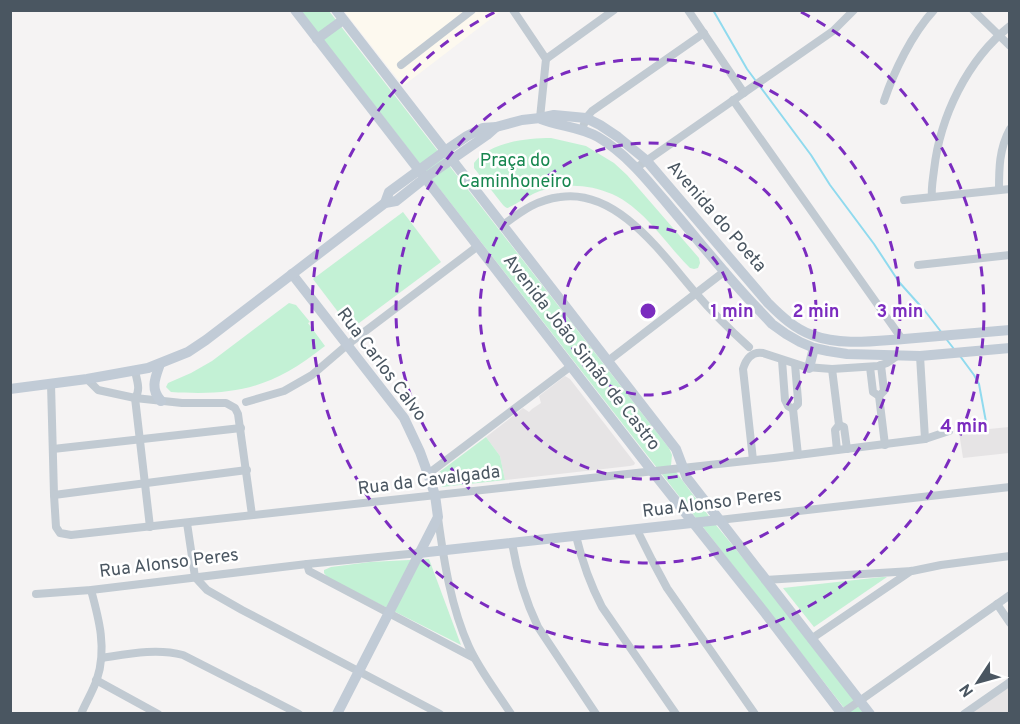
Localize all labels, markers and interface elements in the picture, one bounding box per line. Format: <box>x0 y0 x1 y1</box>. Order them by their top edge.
park label: Praça do Caminhoneiro <box>459 150 571 194</box>
street label: Avenida do Poeta <box>661 156 771 278</box>
street label: Avenida João Simão de Castro <box>497 250 665 456</box>
centre of rings <box>638 301 658 321</box>
text: 1 min <box>710 301 754 324</box>
text: 2 min <box>792 301 840 324</box>
text: 3 min <box>877 301 923 324</box>
street label: Rua Carlos Calvo <box>331 304 431 426</box>
text: 4 min <box>940 416 988 439</box>
street label: Rua da Cavalgada <box>357 461 501 501</box>
street label: Rua Alonso Peres <box>641 484 783 524</box>
street label: Rua Alonso Peres <box>98 544 240 584</box>
north arrow <box>948 652 1008 712</box>
text: N <box>956 679 979 700</box>

